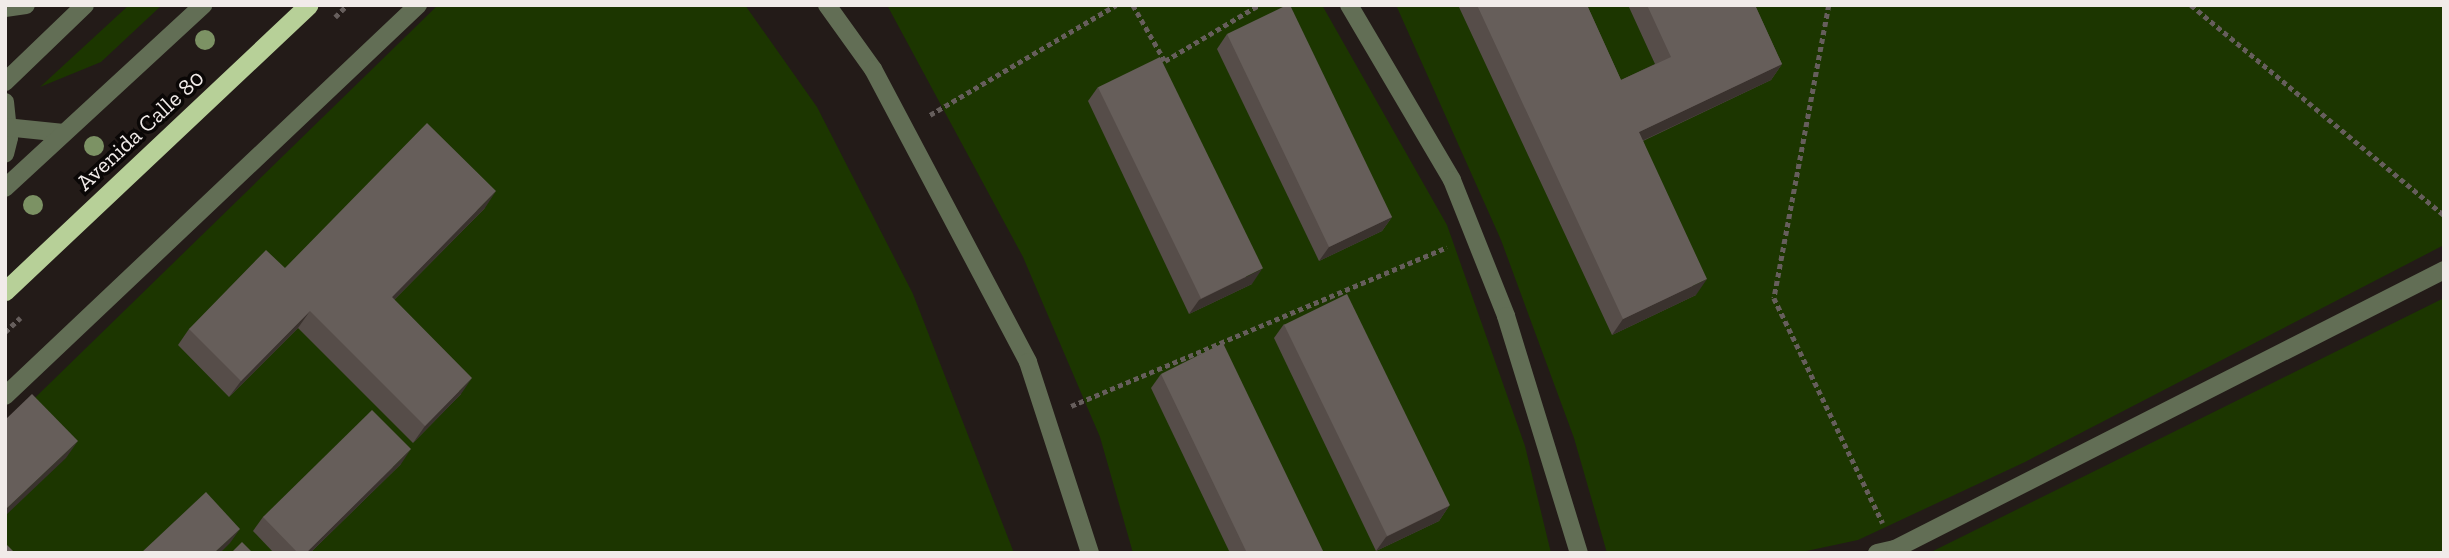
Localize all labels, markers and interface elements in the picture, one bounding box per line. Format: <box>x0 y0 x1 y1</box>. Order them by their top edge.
street label: Avenida Calle 80 <box>70 64 210 196</box>

